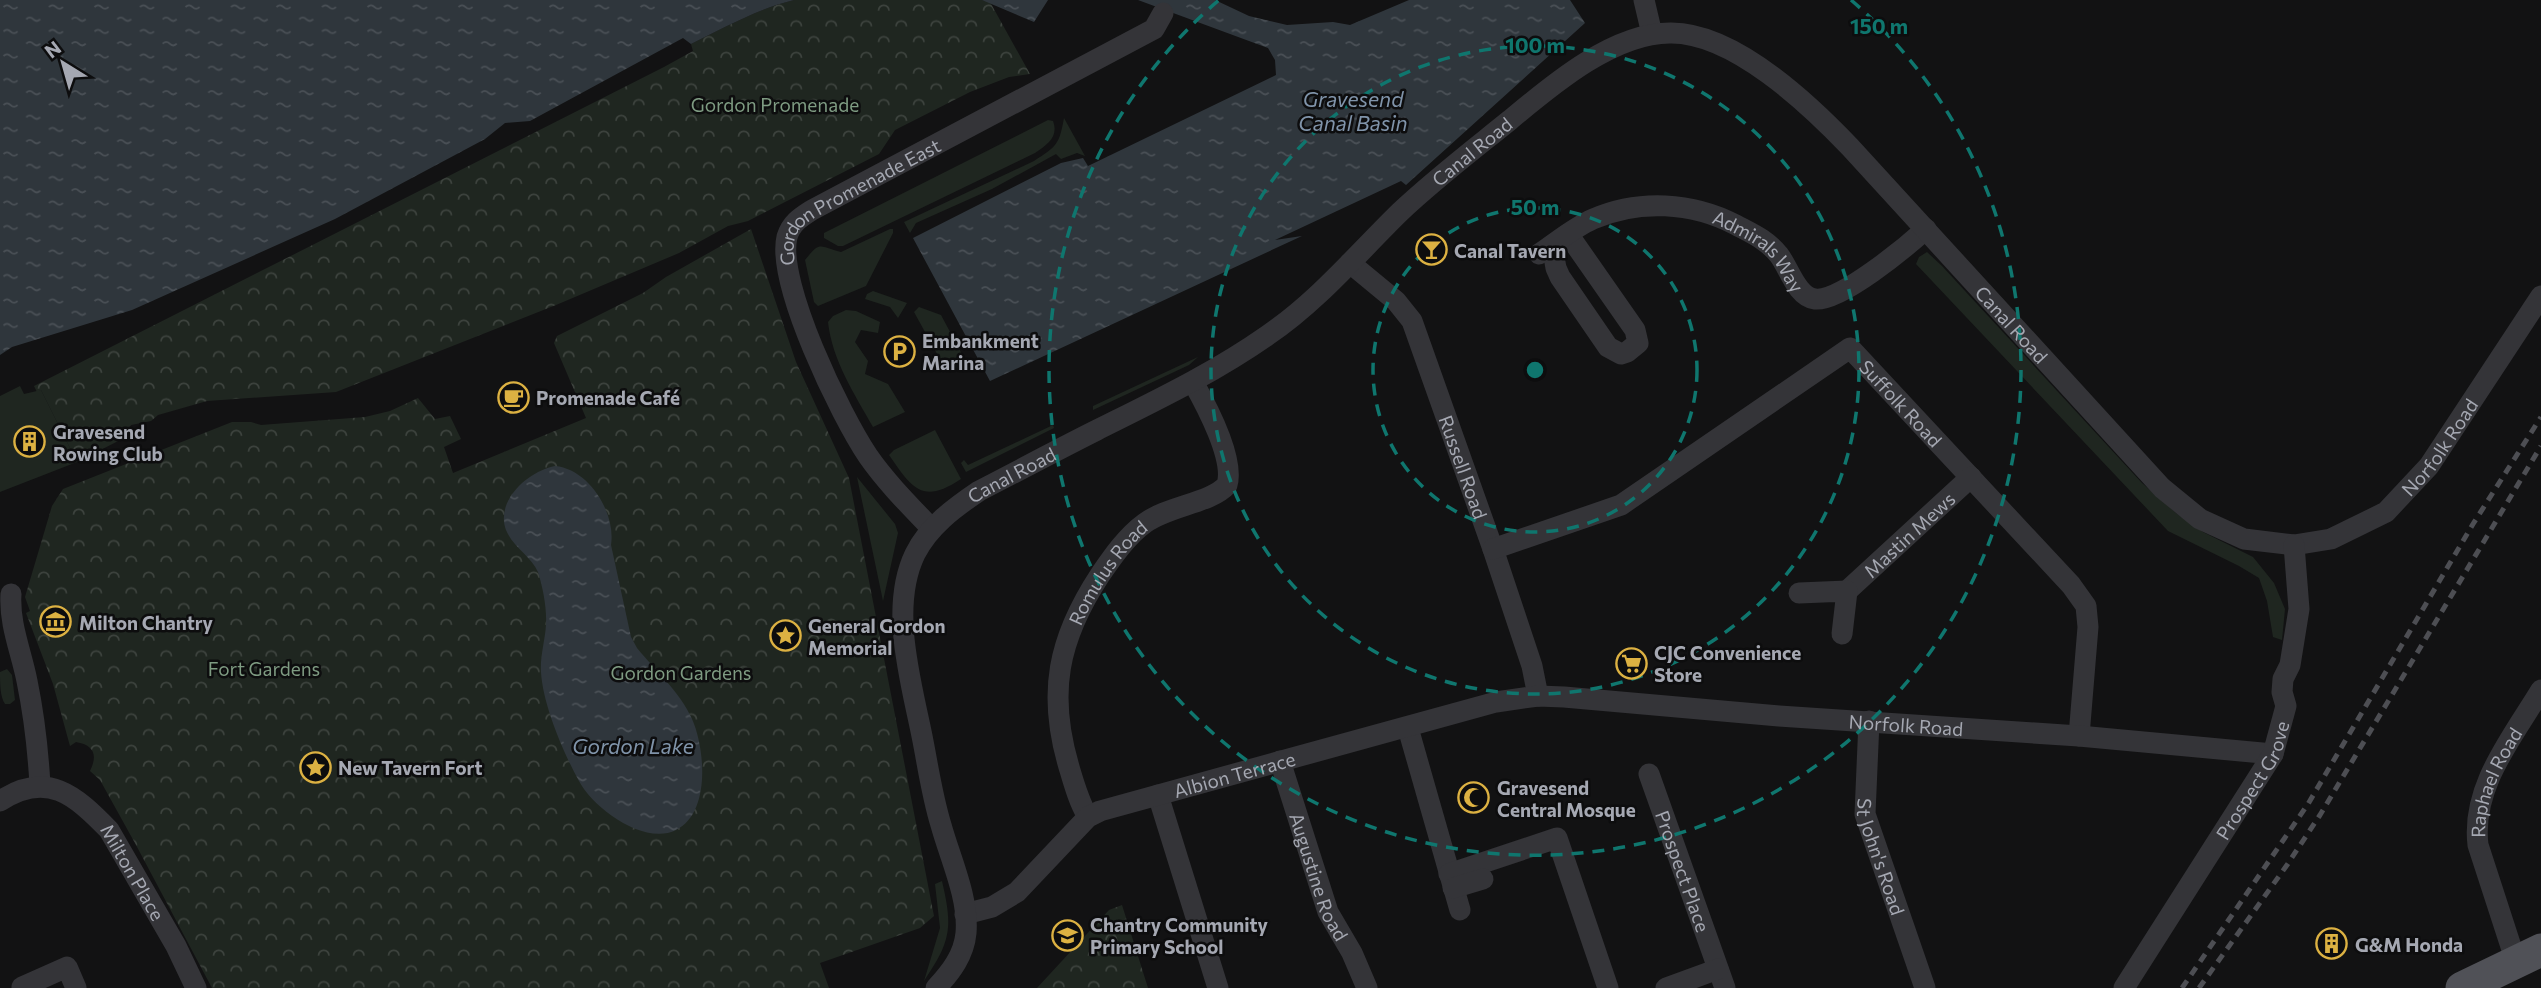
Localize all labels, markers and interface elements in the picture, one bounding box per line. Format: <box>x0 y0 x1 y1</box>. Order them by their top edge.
text: 150 m <box>1850 13 1908 38</box>
north arrow <box>28 28 98 98</box>
text: 100 m <box>1505 32 1565 57</box>
text: N <box>40 36 65 63</box>
water label: Gravesend Canal Basin <box>1298 86 1408 135</box>
park label: Gordon Promenade <box>691 93 859 116</box>
street label: Canal Road <box>1427 112 1516 190</box>
street label: Gordon Promenade East <box>774 133 944 267</box>
text: 50 m <box>1511 194 1559 219</box>
street label: Admirals Way <box>1710 205 1809 297</box>
bar icon: Canal Tavern <box>1414 233 1448 267</box>
place label: Canal Tavern <box>1454 239 1566 262</box>
street label: Canal Road <box>1971 281 2053 367</box>
place label: Embankment Marina <box>922 329 1039 374</box>
parking icon: Embankment Marina <box>882 334 916 368</box>
street label: Suffolk Road <box>1855 355 1947 451</box>
centre of rings <box>1523 358 1547 382</box>
cafe icon: Promenade Café <box>496 380 530 414</box>
place label: Promenade Café <box>536 386 680 409</box>
street label: Norfolk Road <box>2396 394 2482 500</box>
street label: Russell Road <box>1435 412 1493 522</box>
place label: Gravesend Rowing Club <box>53 420 163 465</box>
building icon: Gravesend Rowing Club <box>13 425 47 459</box>
street label: Canal Road <box>963 442 1059 507</box>
street label: Mastin Mews <box>1859 487 1959 582</box>
street label: Romulus Road <box>1063 515 1151 628</box>
museum icon: Milton Chantry <box>39 605 73 639</box>
place label: Milton Chantry <box>79 611 214 634</box>
place label: General Gordon Memorial <box>808 614 946 659</box>
place icon: General Gordon Memorial <box>768 619 802 653</box>
place label: CJC Convenience Store <box>1654 641 1801 686</box>
supermarket icon: CJC Convenience Store <box>1614 646 1648 680</box>
park label: Fort Gardens <box>208 657 320 680</box>
park label: Gordon Gardens <box>610 661 752 684</box>
street label: Norfolk Road <box>1848 709 1964 740</box>
street label: Prospect Grove <box>2210 718 2293 844</box>
street label: Raphael Road <box>2466 723 2526 838</box>
water label: Gordon Lake <box>572 733 694 758</box>
street label: Albion Terrace <box>1171 746 1298 802</box>
place icon: New Tavern Fort <box>298 750 332 784</box>
place label: New Tavern Fort <box>338 756 482 779</box>
place label: Gravesend Central Mosque <box>1497 776 1636 821</box>
mosque icon: Gravesend Central Mosque <box>1457 781 1491 815</box>
street label: St John's Road <box>1853 798 1910 918</box>
street label: Prospect Place <box>1651 807 1716 935</box>
street label: Augustine Road <box>1286 810 1354 944</box>
street label: Milton Place <box>96 820 170 924</box>
place label: Chantry Community Primary School <box>1090 913 1269 958</box>
school or university icon: Chantry Community Primary School <box>1050 918 1084 952</box>
building icon: G&M Honda <box>2315 927 2349 961</box>
place label: G&M Honda <box>2355 933 2463 956</box>

